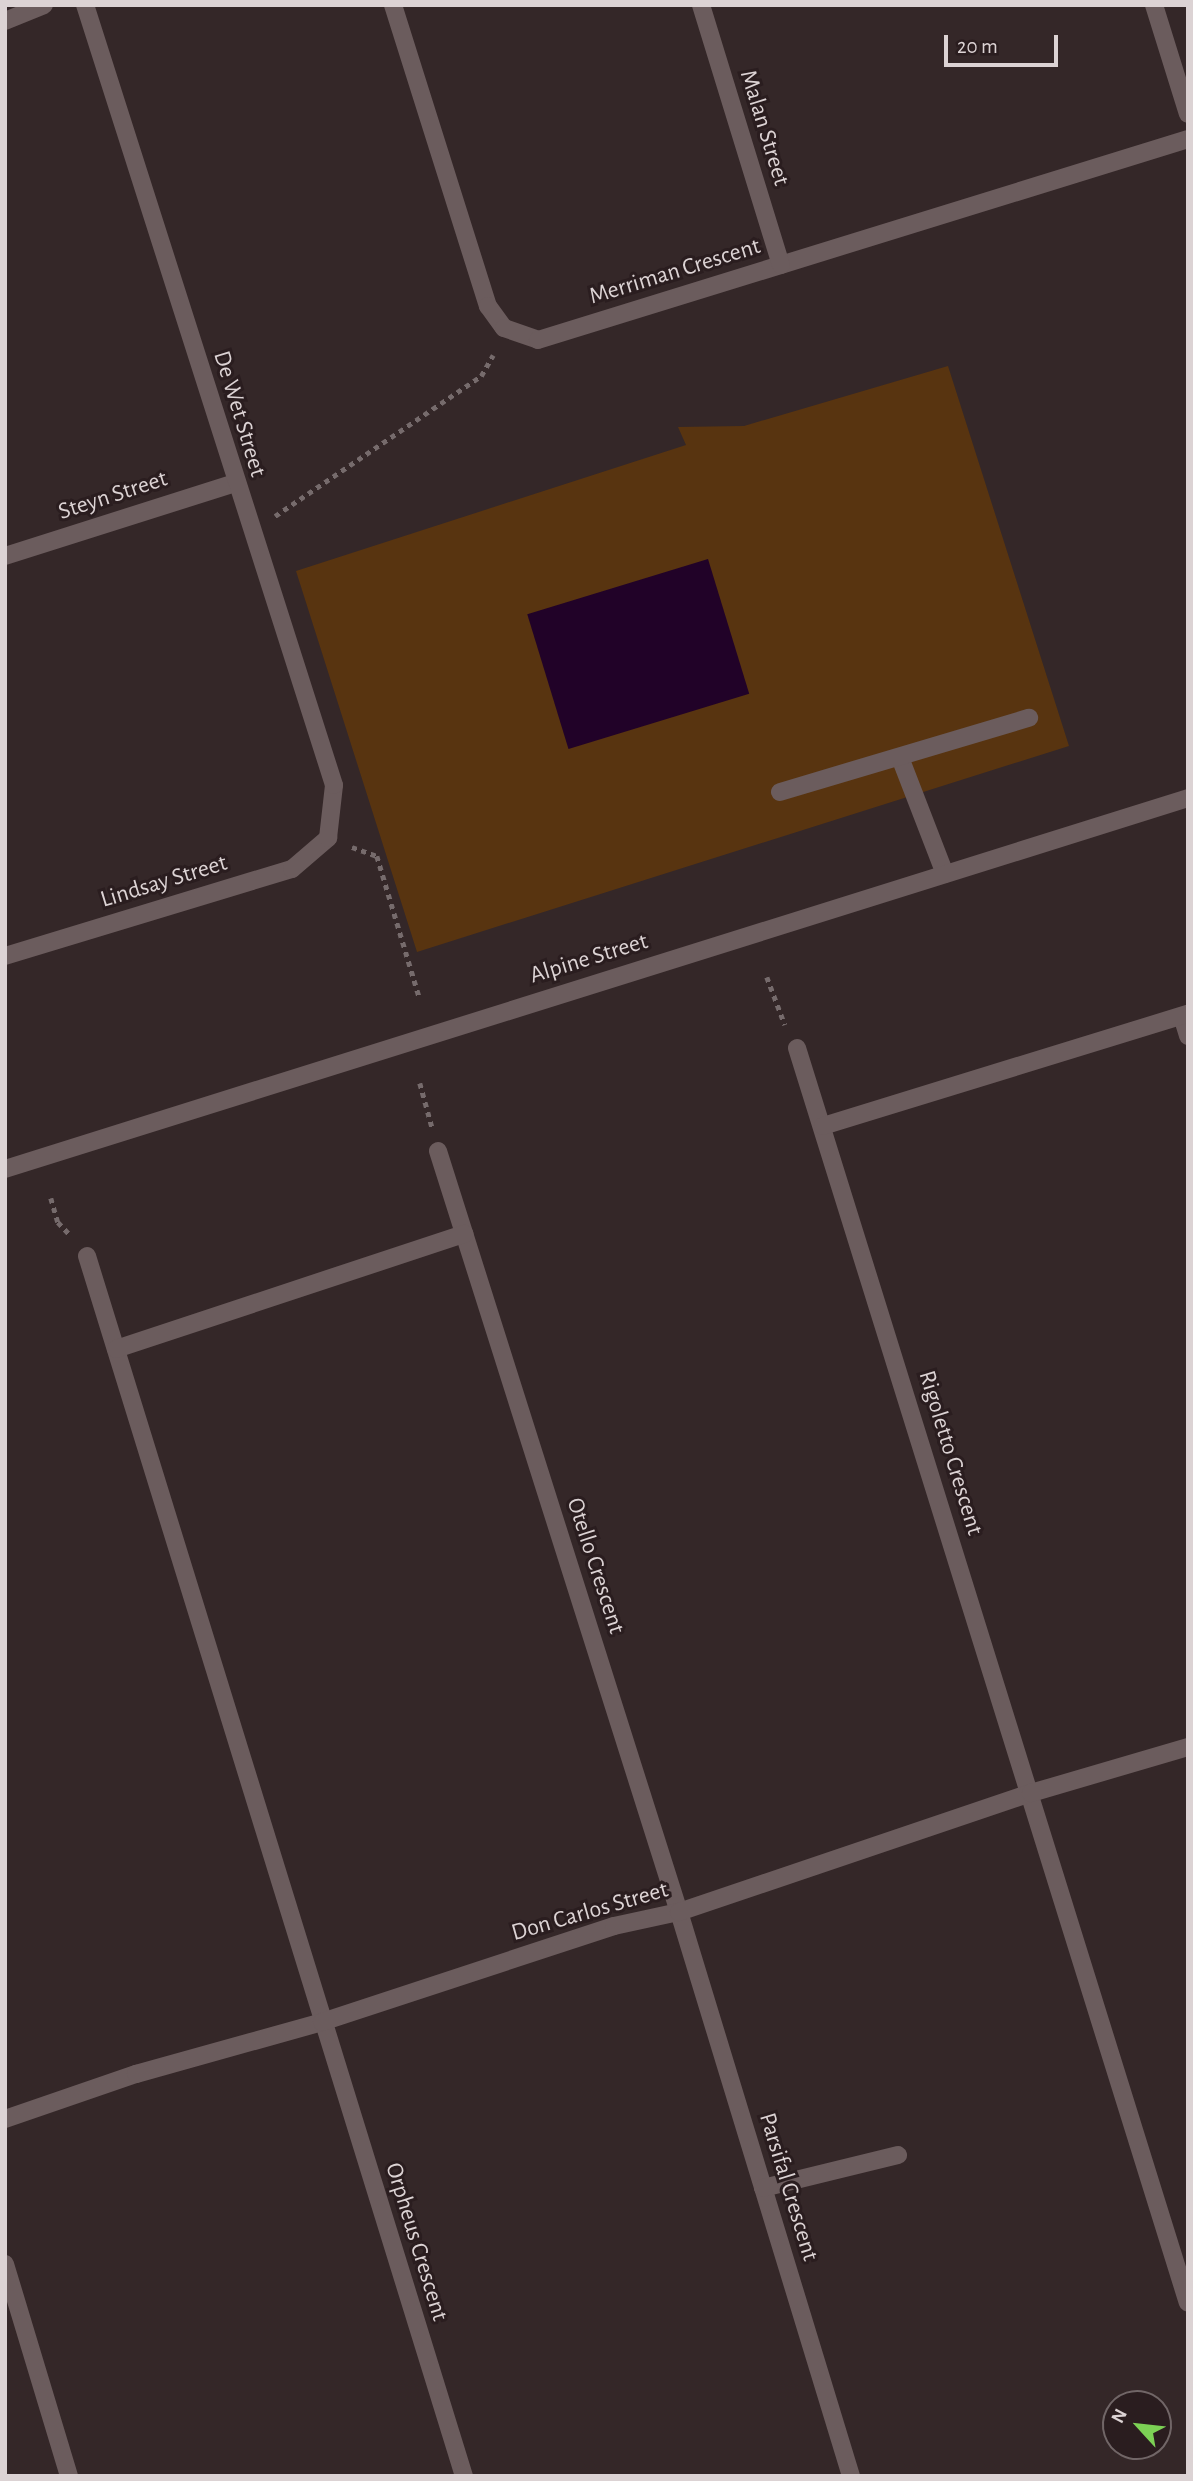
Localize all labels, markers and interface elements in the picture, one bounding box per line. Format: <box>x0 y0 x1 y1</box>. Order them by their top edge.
scale bar <box>948 21 1062 65</box>
text: 20 m <box>957 36 998 57</box>
street label: Malan Street <box>733 67 795 189</box>
street label: Merriman Crescent <box>586 232 764 312</box>
street label: De Wet Street <box>206 348 272 480</box>
street label: Steyn Street <box>55 465 171 527</box>
street label: Lindsay Street <box>97 849 231 915</box>
street label: Alpine Street <box>527 927 651 991</box>
street label: Rigoletto Crescent <box>911 1367 989 1539</box>
street label: Otello Crescent <box>559 1494 631 1638</box>
street label: Don Carlos Street <box>508 1876 672 1948</box>
street label: Parsifal Crescent <box>752 2110 824 2264</box>
street label: Orpheus Crescent <box>378 2159 454 2325</box>
north arrow <box>1102 2390 1172 2460</box>
text: N <box>1108 2406 1131 2426</box>

